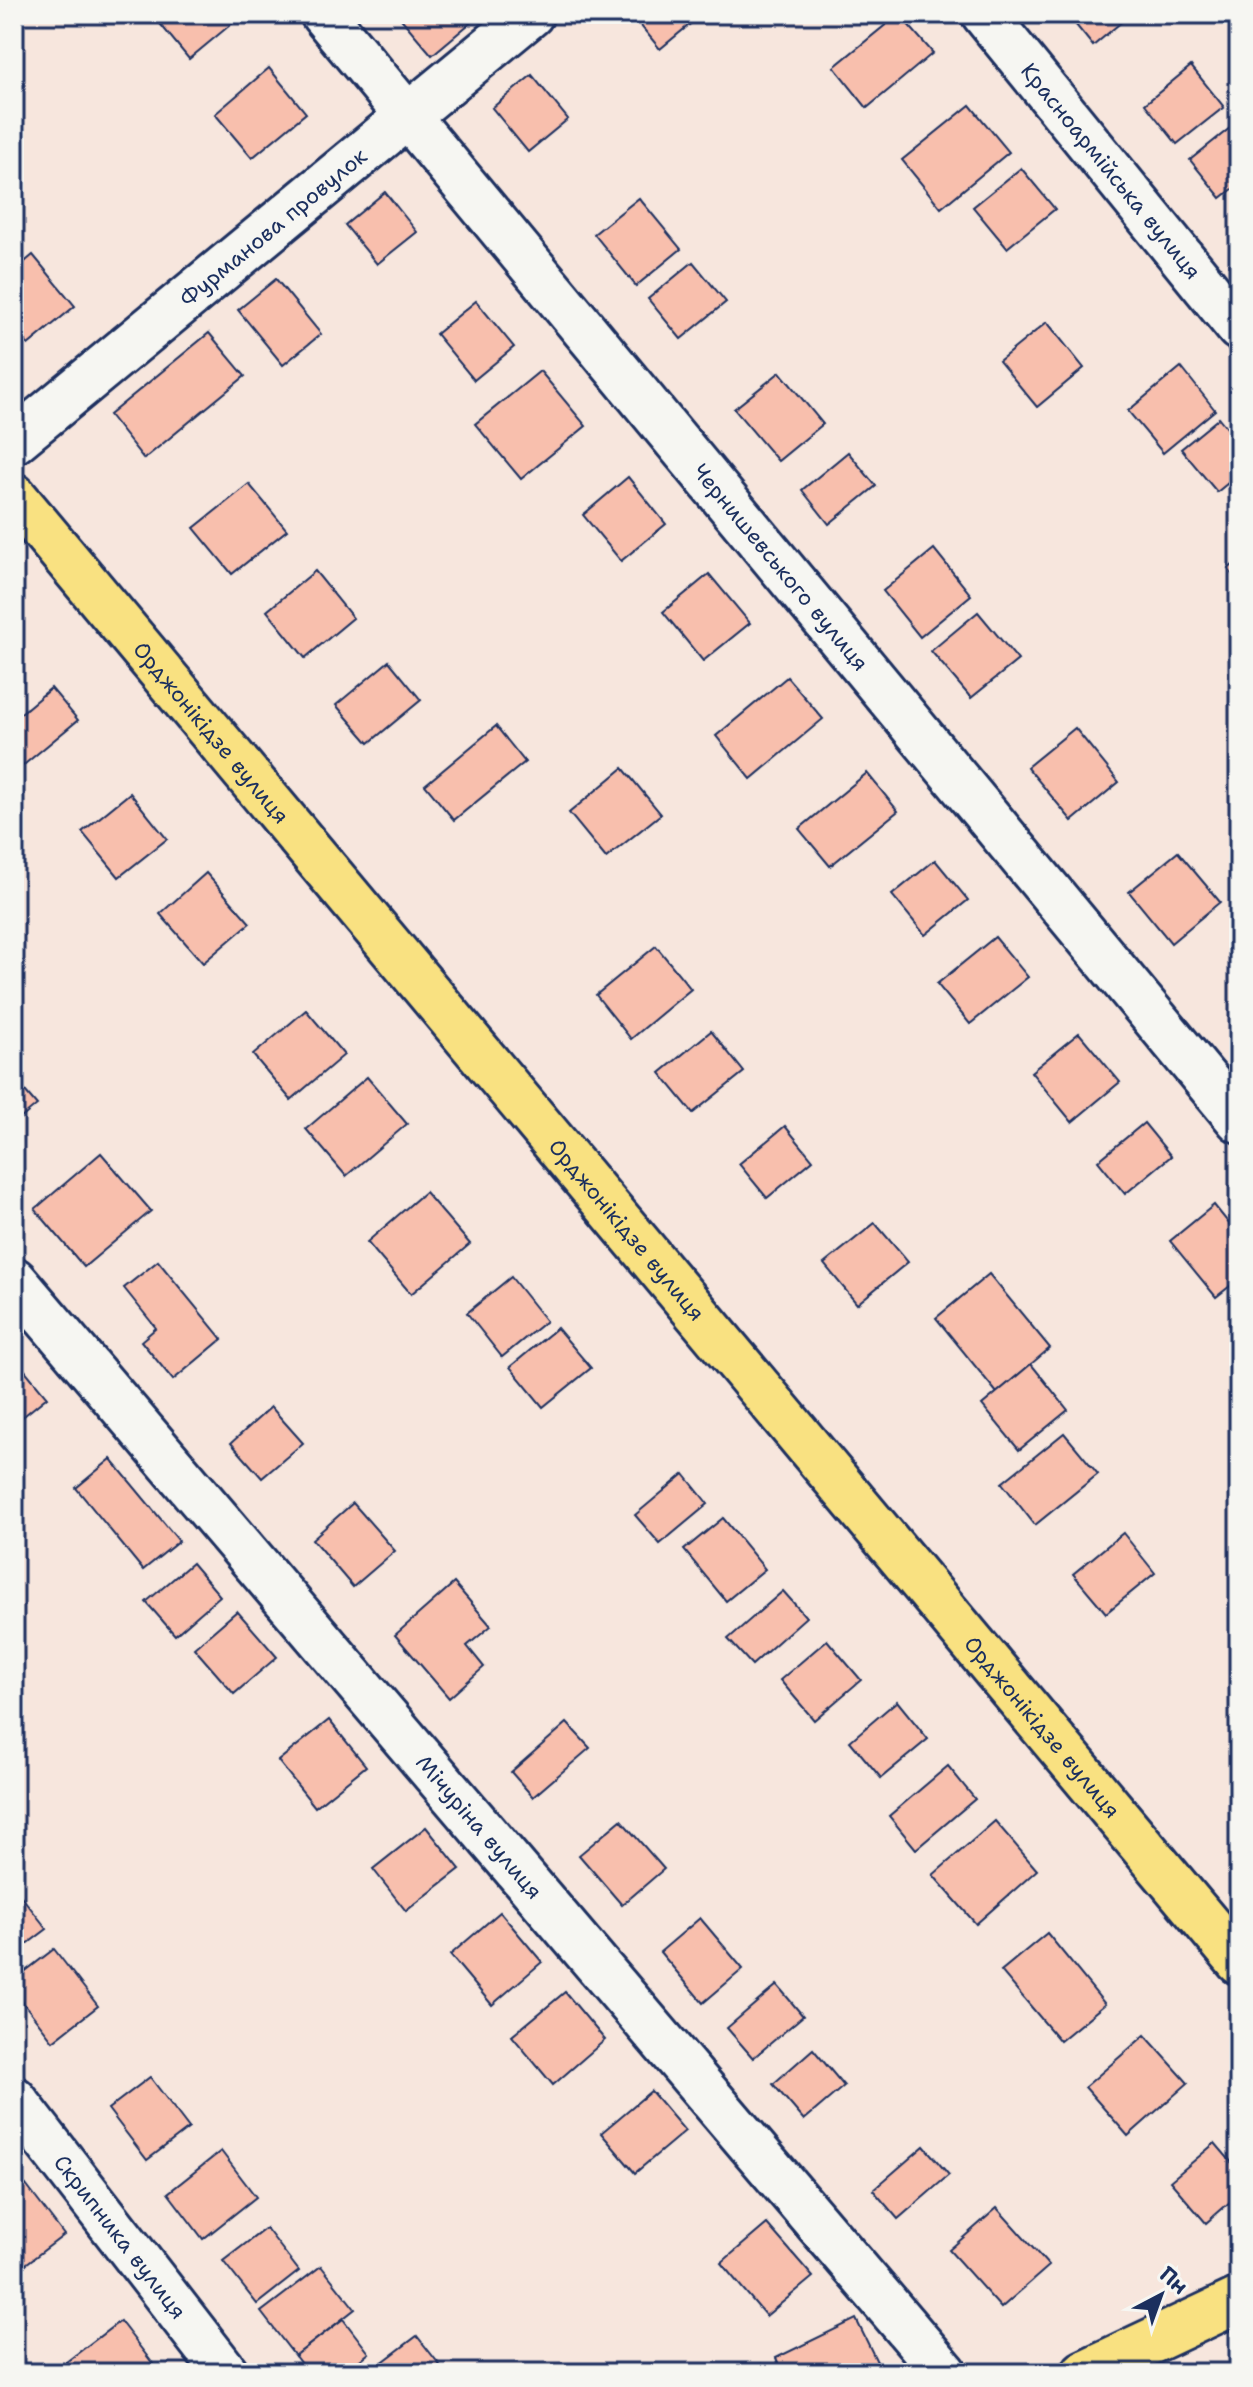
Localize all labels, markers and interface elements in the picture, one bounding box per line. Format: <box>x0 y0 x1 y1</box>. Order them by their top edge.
street label: Красноармійська вулиця <box>1015 57 1208 285</box>
street label: Фурманова провулок <box>173 141 373 313</box>
street label: Чернишевського вулиця <box>687 457 875 677</box>
street label: Орджонікідзе вулиця <box>127 635 296 830</box>
street label: Орджонікідзе вулиця <box>542 1132 712 1327</box>
street label: Орджонікідзе вулиця <box>958 1630 1127 1824</box>
street label: Мічуріна вулиця <box>410 1748 549 1905</box>
street label: Скрипника вулиця <box>48 2148 193 2325</box>
north arrow <box>1121 2255 1201 2335</box>
text: Пн <box>1153 2260 1194 2301</box>

